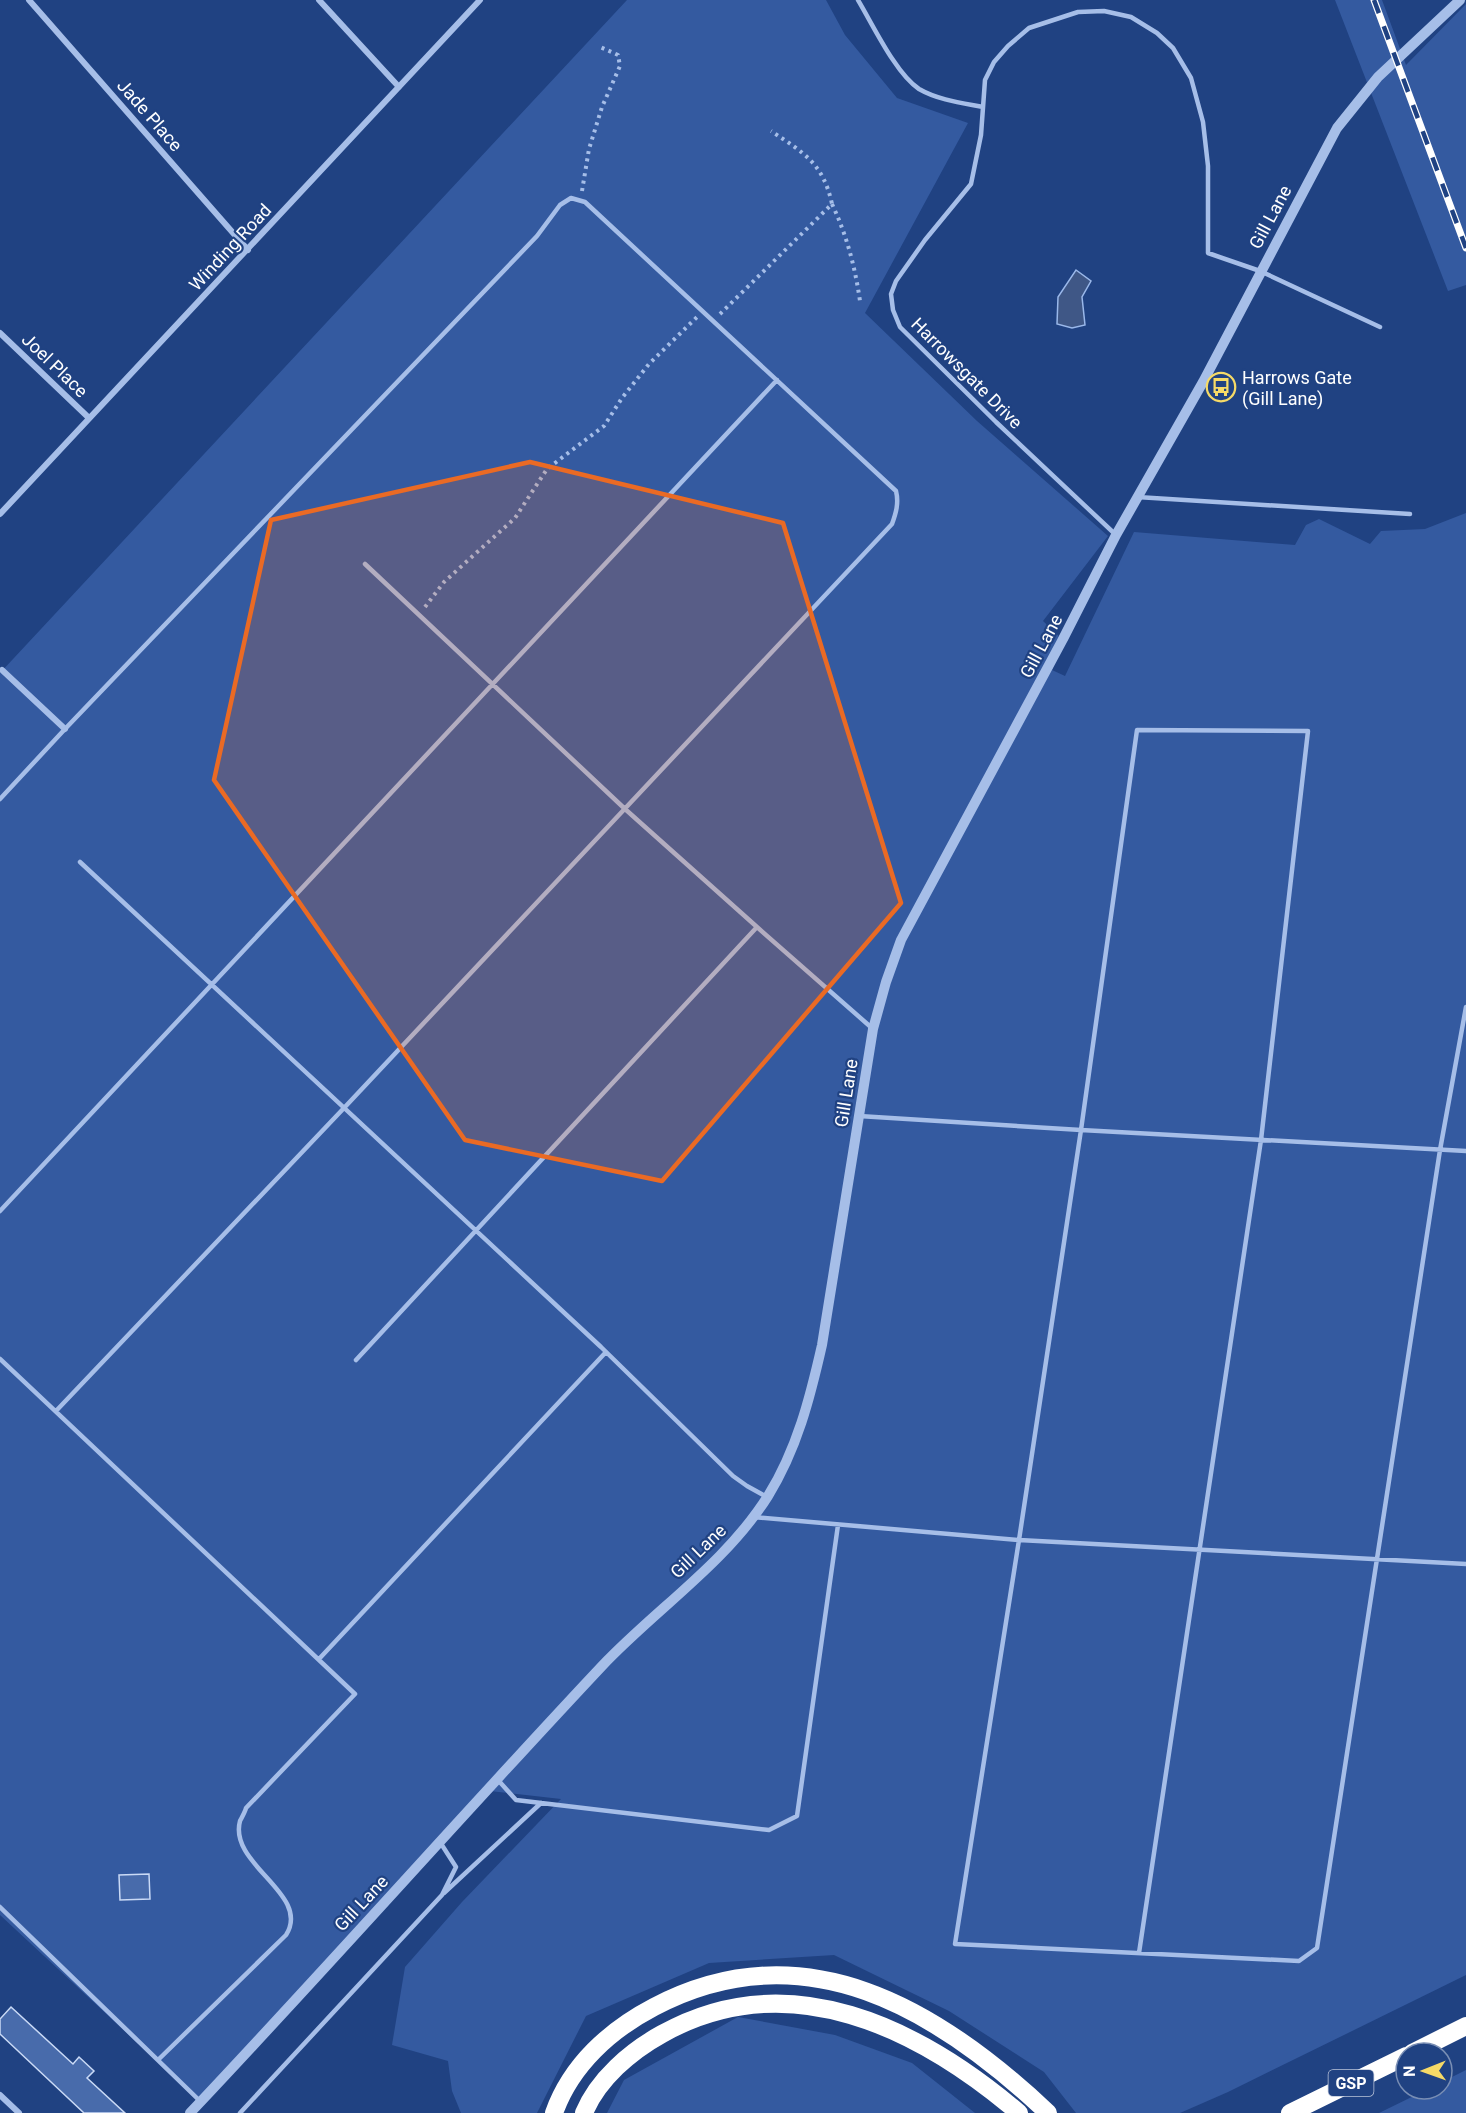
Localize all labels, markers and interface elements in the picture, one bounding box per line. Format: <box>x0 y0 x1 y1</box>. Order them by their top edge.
street label: Jade Place <box>113 75 187 155</box>
street label: Gill Lane <box>1245 182 1295 252</box>
street label: Winding Road <box>185 199 275 295</box>
street label: Harrowsgate Drive <box>907 313 1027 433</box>
street label: Joel Place <box>18 329 92 401</box>
place label: Harrows Gate (Gill Lane) <box>1242 367 1352 410</box>
bus stop icon: Harrows Gate (Gill Lane) <box>1205 371 1237 403</box>
street label: Gill Lane <box>1016 611 1066 681</box>
street label: Gill Lane <box>830 1057 862 1129</box>
street label: Gill Lane <box>666 1520 730 1582</box>
street label: Gill Lane <box>330 1871 392 1935</box>
north arrow <box>1394 2041 1454 2101</box>
text: N <box>1400 2065 1419 2077</box>
road number: GSP <box>1328 2070 1374 2096</box>

